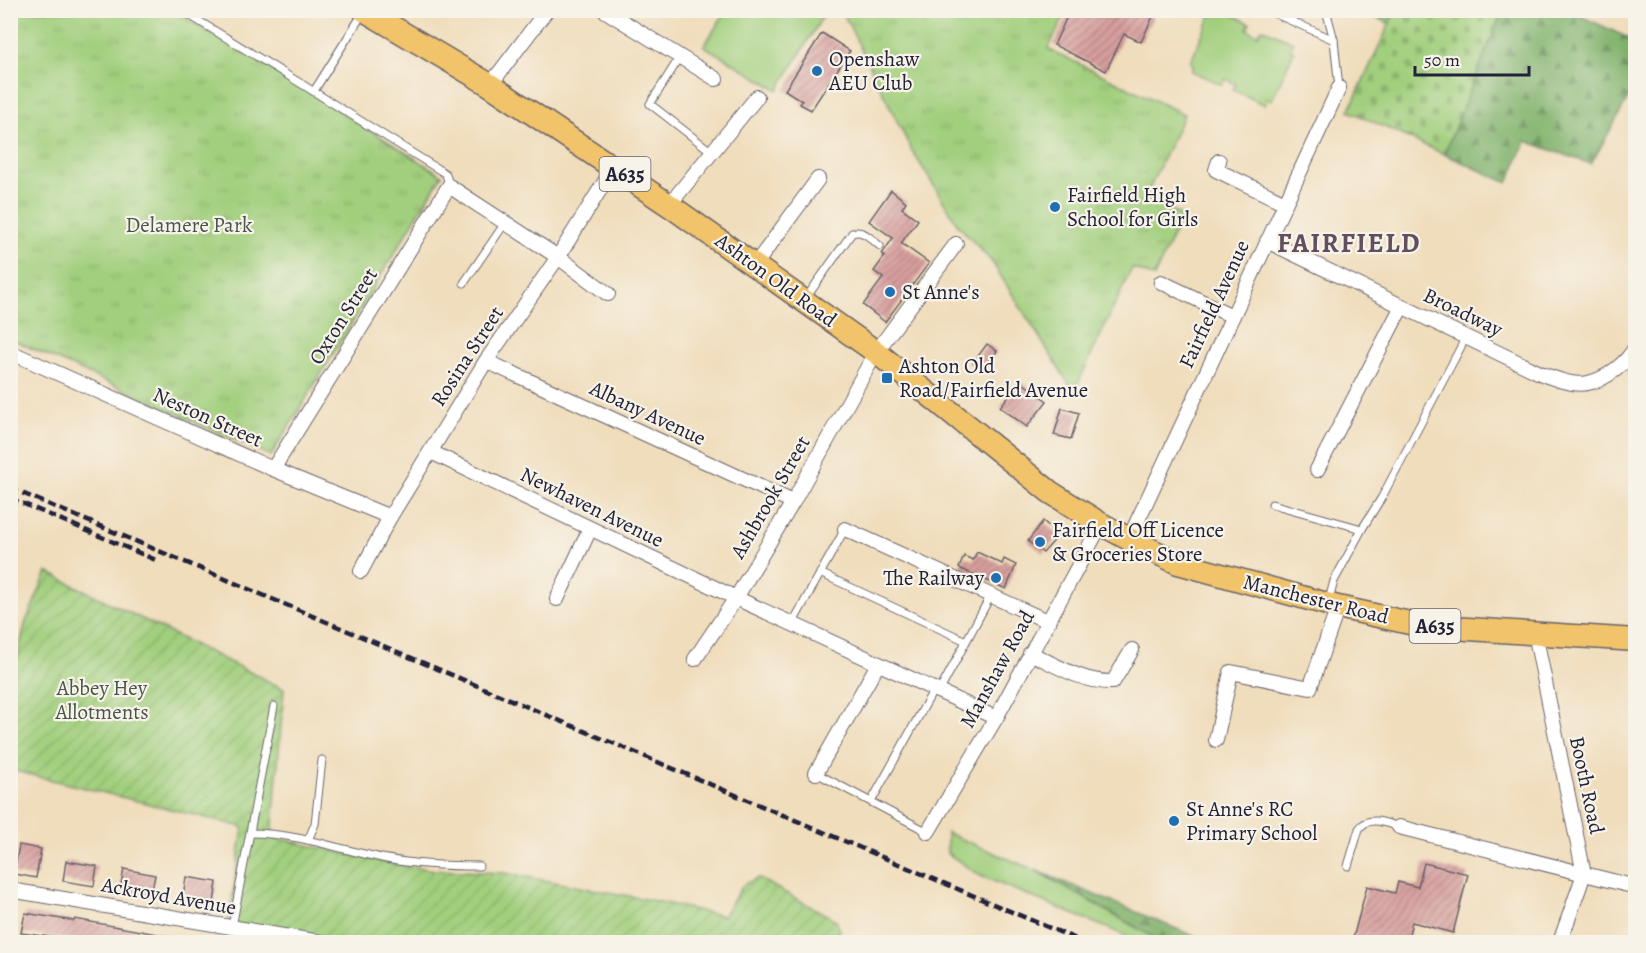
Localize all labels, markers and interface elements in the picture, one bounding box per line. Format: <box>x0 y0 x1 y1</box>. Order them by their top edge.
scale bar <box>1415 39 1529 77</box>
place label: Openshaw AEU Club <box>828 45 920 97</box>
text: 50 m <box>1424 48 1460 72</box>
marker: Openshaw AEU Club <box>810 64 824 78</box>
road number: A635 <box>600 157 650 191</box>
place label: Fairfield High School for Girls <box>1067 181 1198 233</box>
marker: Fairfield High School for Girls <box>1048 200 1062 214</box>
park label: Delamere Park <box>126 211 253 239</box>
district label: FAIRFIELD <box>1277 225 1421 261</box>
street label: Ashton Old Road <box>709 226 843 334</box>
street label: Fairfield Avenue <box>1172 235 1256 373</box>
street label: Oxton Street <box>302 262 384 370</box>
place label: St Anne's <box>902 278 980 306</box>
street label: Broadway <box>1419 281 1508 343</box>
marker: St Anne's <box>883 285 897 299</box>
street label: Rosina Street <box>424 300 510 411</box>
place label: Ashton Old Road/Fairfield Avenue <box>898 352 1088 404</box>
marker: Ashton Old Road/Fairfield Avenue <box>880 371 894 385</box>
street label: Albany Avenue <box>585 374 710 452</box>
street label: Neston Street <box>149 380 267 454</box>
street label: Ashbrook Street <box>723 430 817 564</box>
street label: Newhaven Avenue <box>516 460 668 554</box>
place label: Fairfield Off Licence & Groceries Store <box>1052 516 1224 568</box>
marker: Fairfield Off Licence & Groceries Store <box>1033 535 1047 549</box>
place label: The Railway <box>883 564 985 592</box>
street label: Manchester Road <box>1240 567 1392 631</box>
marker: The Railway <box>989 571 1003 585</box>
street label: Manshaw Road <box>953 604 1041 733</box>
road number: A635 <box>1410 609 1460 643</box>
park label: Abbey Hey Allotments <box>54 674 149 726</box>
street label: Booth Road <box>1563 734 1611 837</box>
place label: St Anne's RC Primary School <box>1186 795 1317 847</box>
marker: St Anne's RC Primary School <box>1167 814 1181 828</box>
street label: Ackroyd Avenue <box>98 870 239 922</box>

